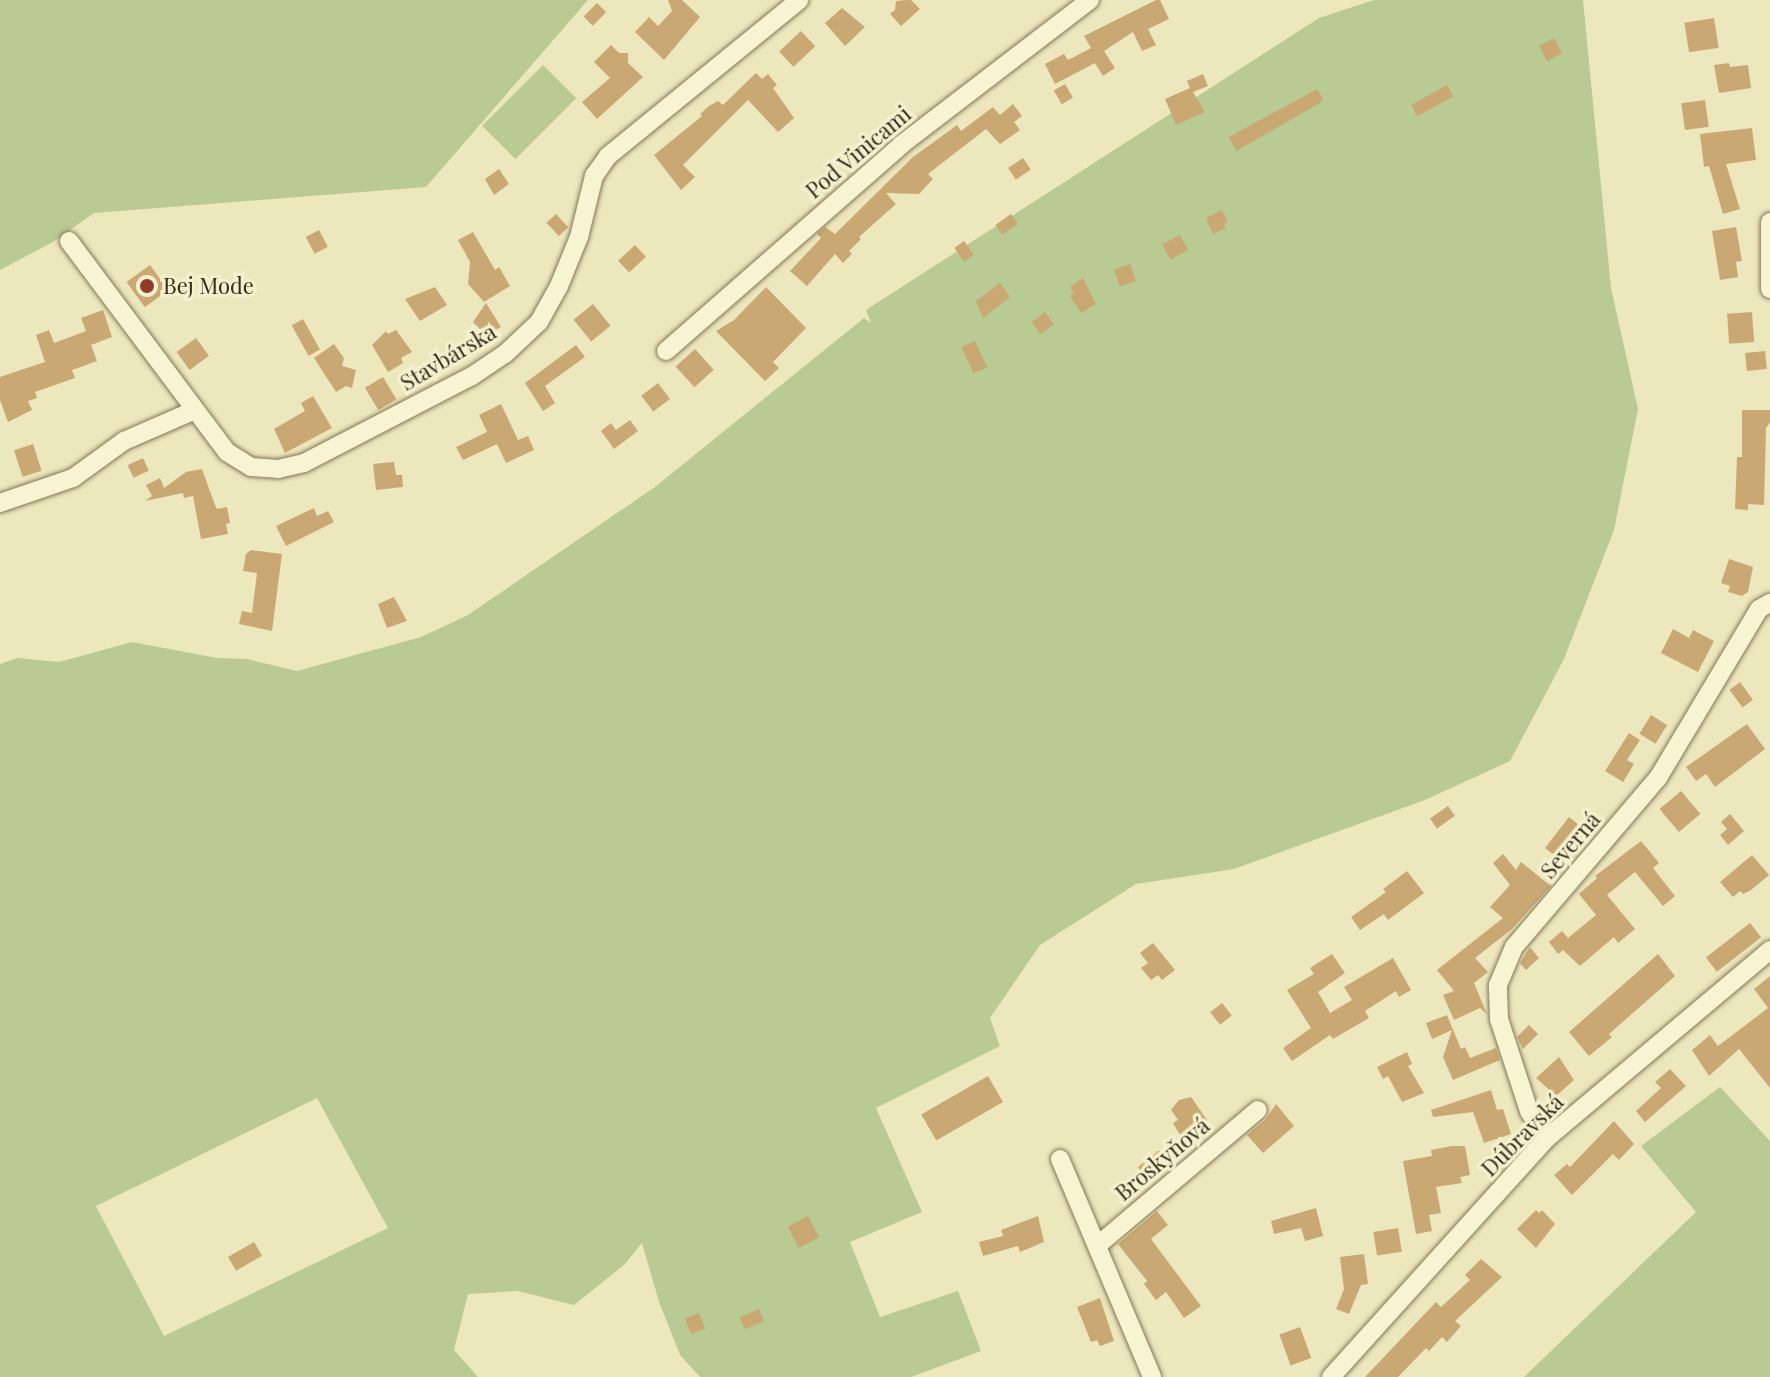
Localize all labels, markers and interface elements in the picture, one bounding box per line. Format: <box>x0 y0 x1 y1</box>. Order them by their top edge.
street label: Pod Vinicami <box>800 100 916 204</box>
place label: Bej Mode <box>163 273 254 299</box>
marker: Bej Mode <box>138 277 156 295</box>
street label: Stavbárska <box>395 318 501 396</box>
street label: Severná <box>1535 806 1605 884</box>
street label: Dúbravská <box>1476 1089 1568 1181</box>
street label: Broskyňová <box>1110 1112 1214 1206</box>

